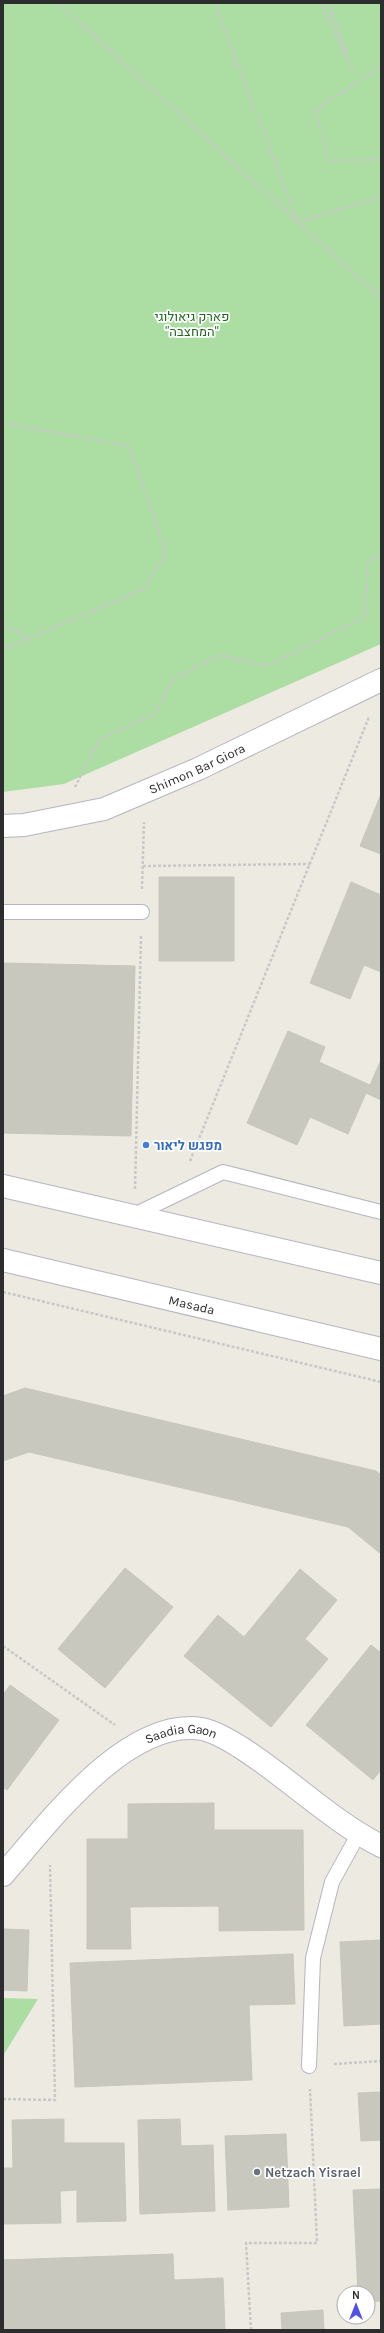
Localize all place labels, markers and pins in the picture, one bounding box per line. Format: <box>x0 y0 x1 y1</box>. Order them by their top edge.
place label: מפגש ליאור <box>154 1138 222 1153</box>
marker: מפגש ליאור <box>141 1140 151 1150</box>
place label: Netzach Yisrael <box>265 2165 361 2180</box>
marker: Netzach Yisrael <box>252 2167 262 2177</box>

